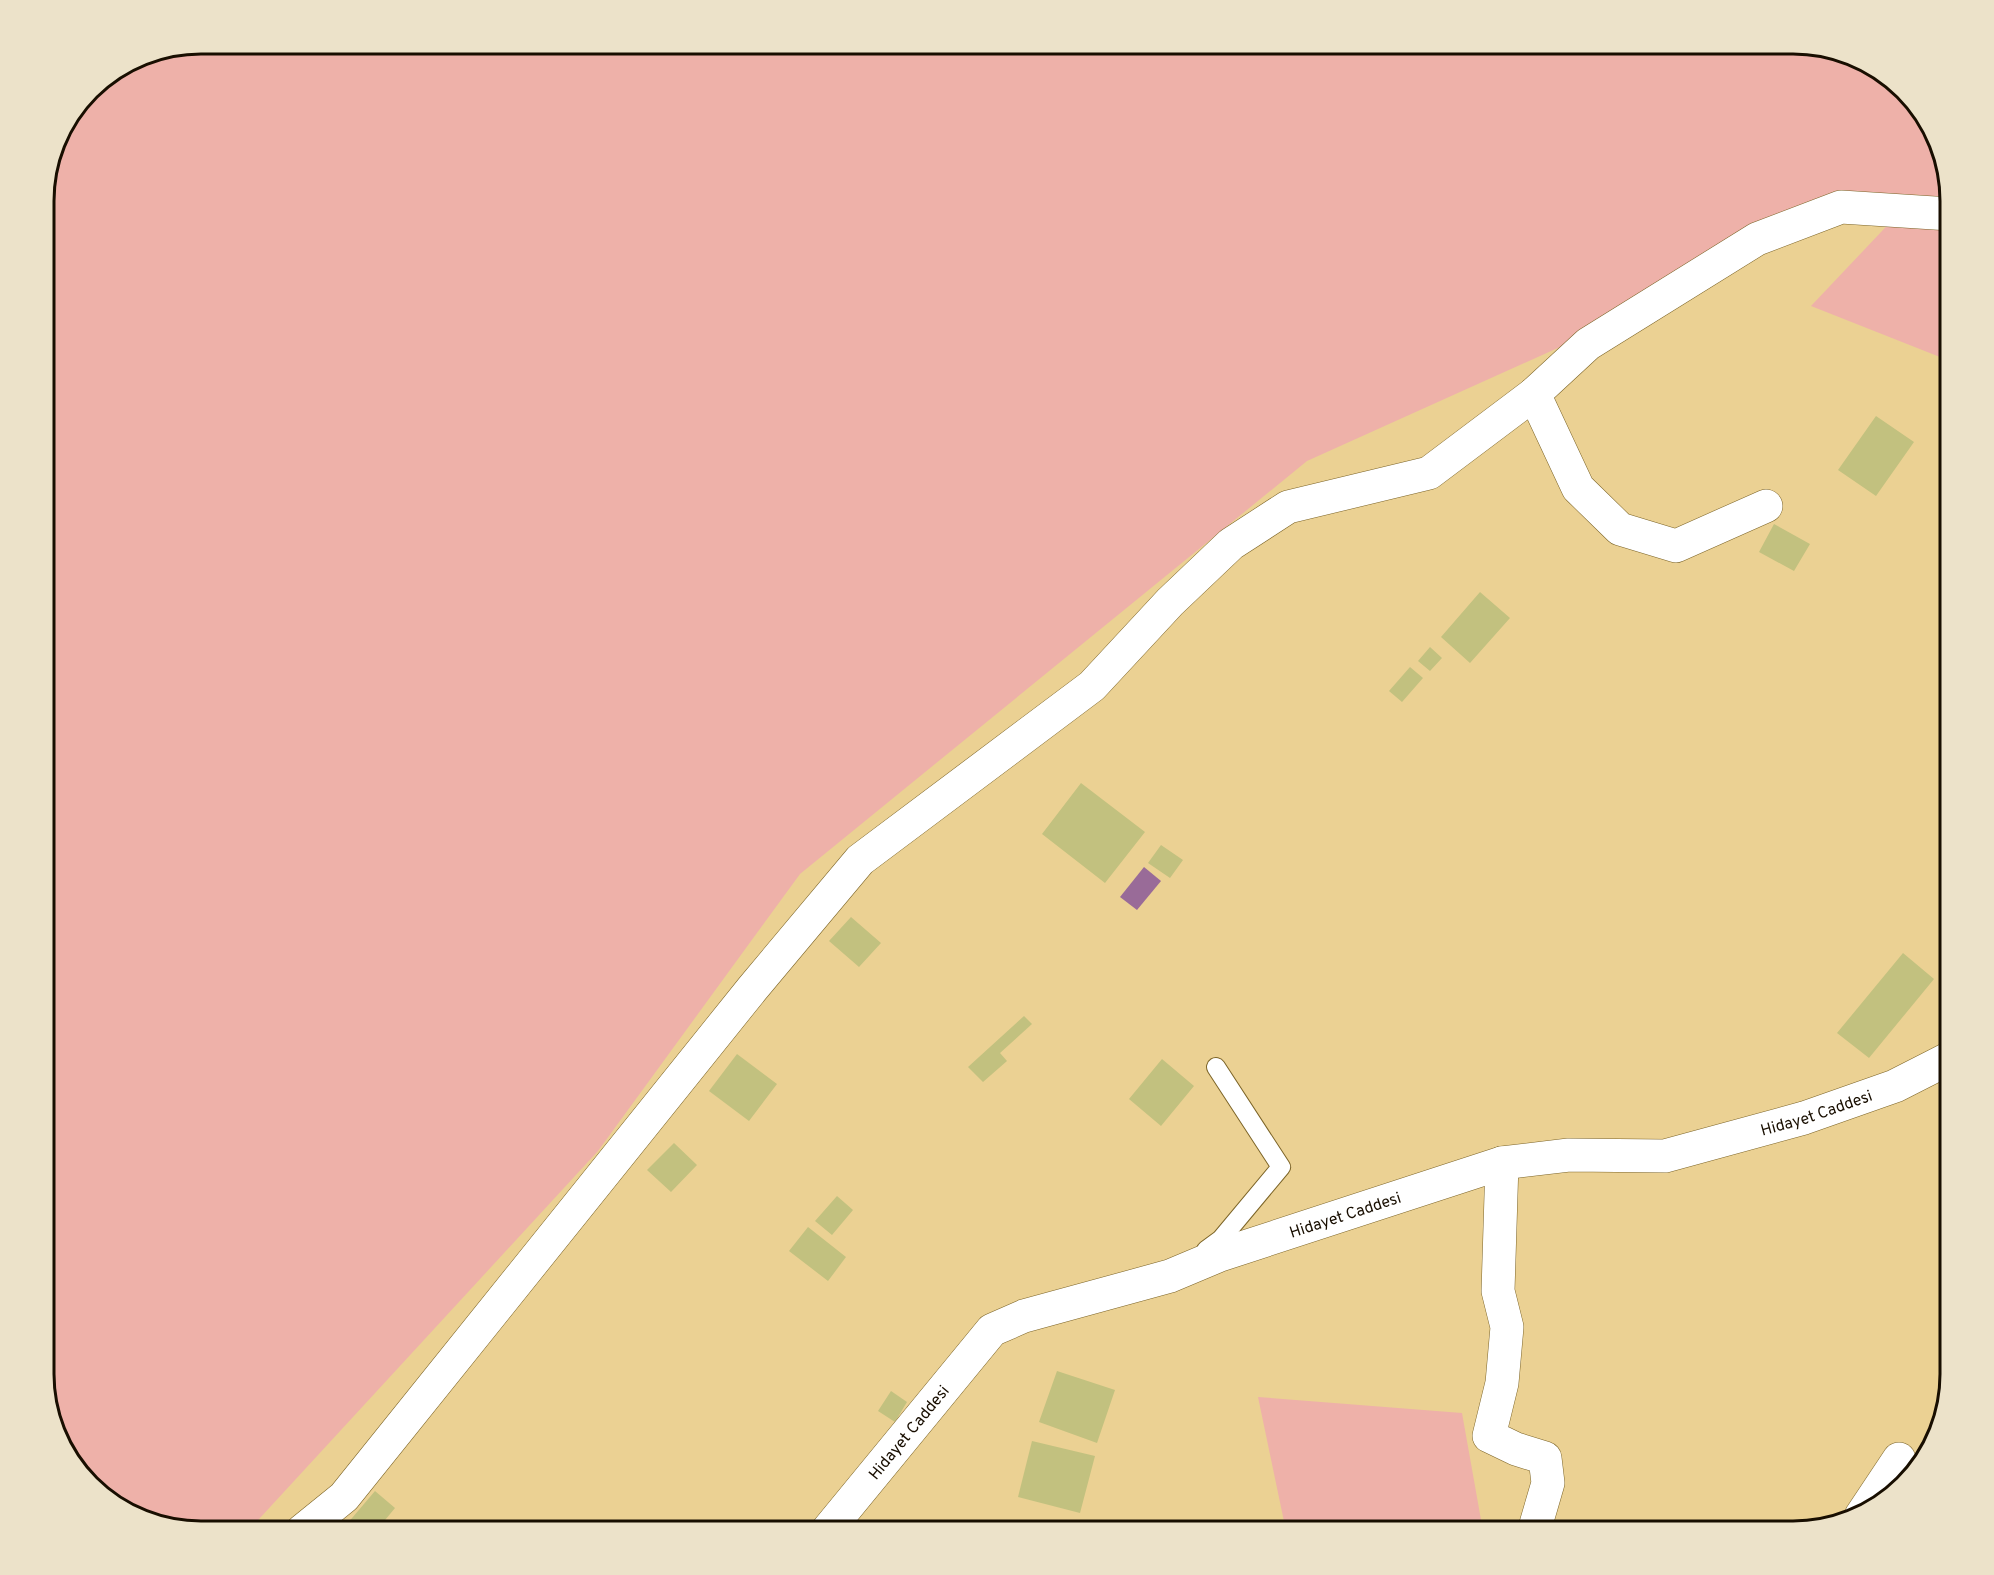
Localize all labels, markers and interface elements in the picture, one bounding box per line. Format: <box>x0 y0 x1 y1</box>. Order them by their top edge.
street label: Hidayet Caddesi <box>1758 1087 1875 1141</box>
street label: Hidayet Caddesi <box>1287 1189 1404 1244</box>
street label: Hidayet Caddesi <box>865 1382 954 1485</box>

